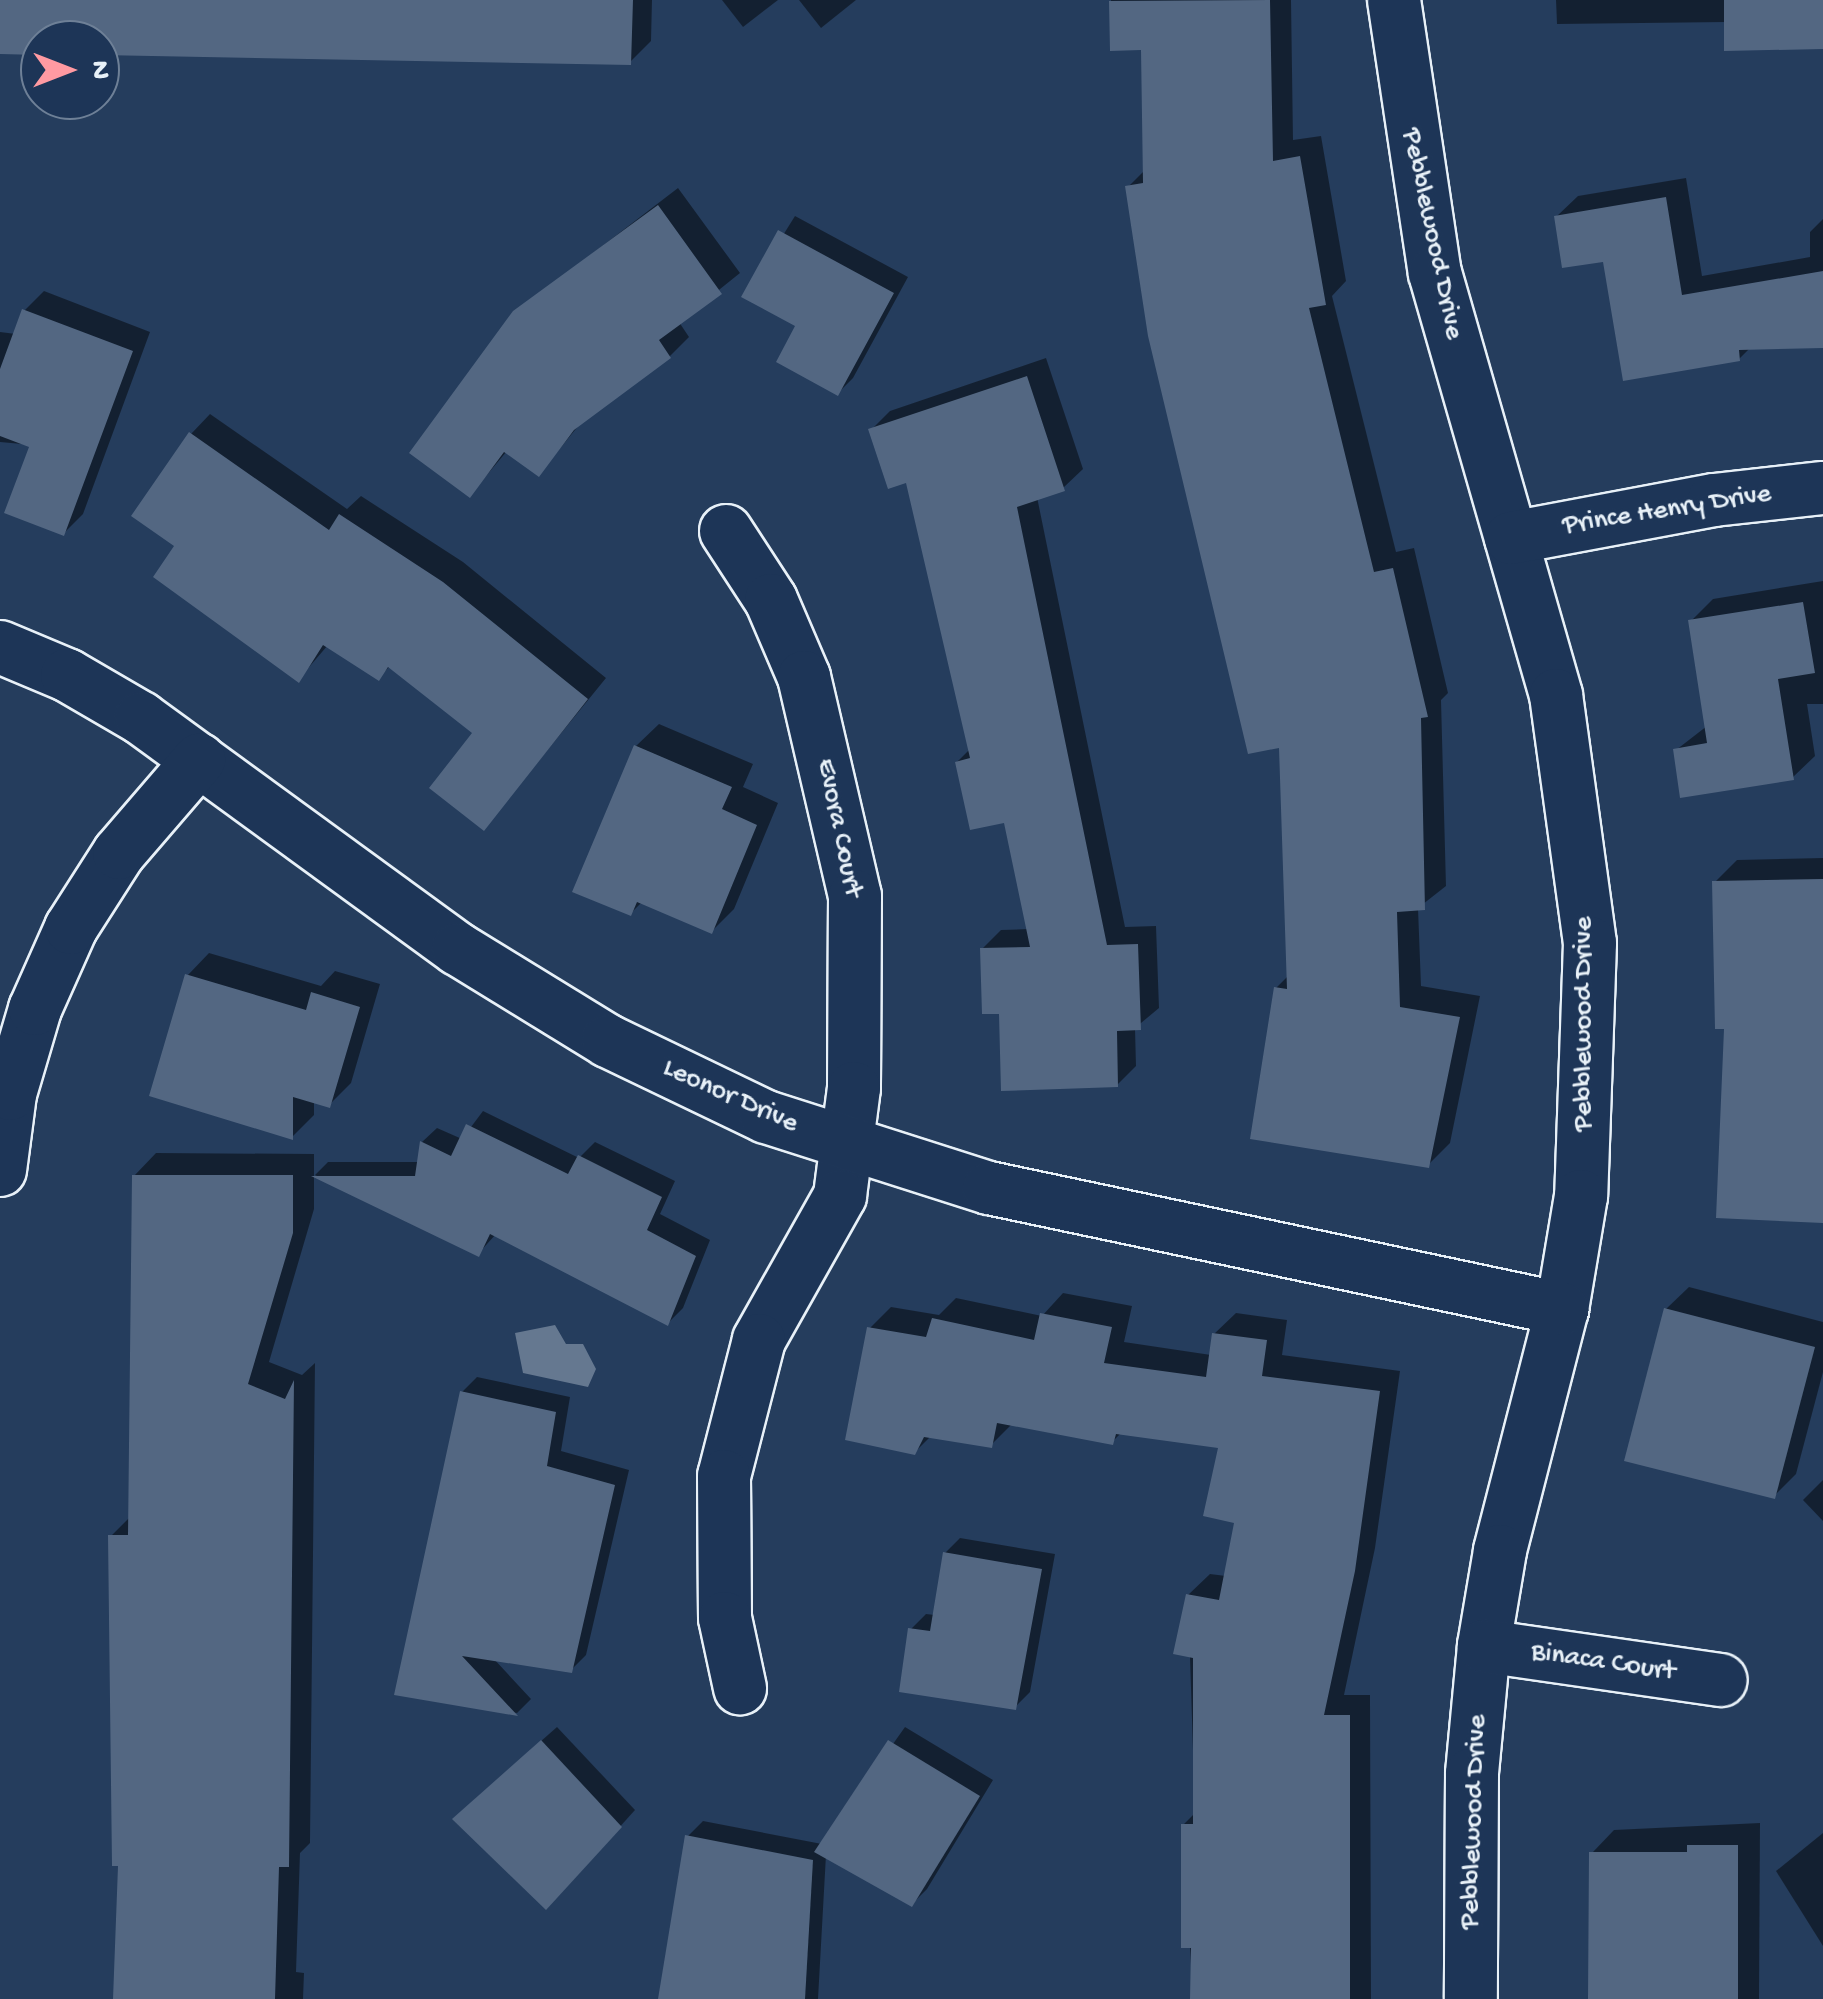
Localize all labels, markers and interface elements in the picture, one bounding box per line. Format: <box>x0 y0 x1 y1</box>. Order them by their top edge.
north arrow <box>20 20 120 120</box>
text: N <box>82 61 115 79</box>
street label: Pebblewood Drive <box>1392 125 1470 343</box>
street label: Prince Henry Drive <box>1560 478 1774 544</box>
street label: Evora Court <box>807 756 869 900</box>
street label: Pebblewood Drive <box>1568 917 1602 1131</box>
street label: Leonor Drive <box>657 1052 803 1142</box>
street label: Binaca Court <box>1529 1636 1677 1690</box>
street label: Pebblewood Drive <box>1454 1714 1496 1930</box>

